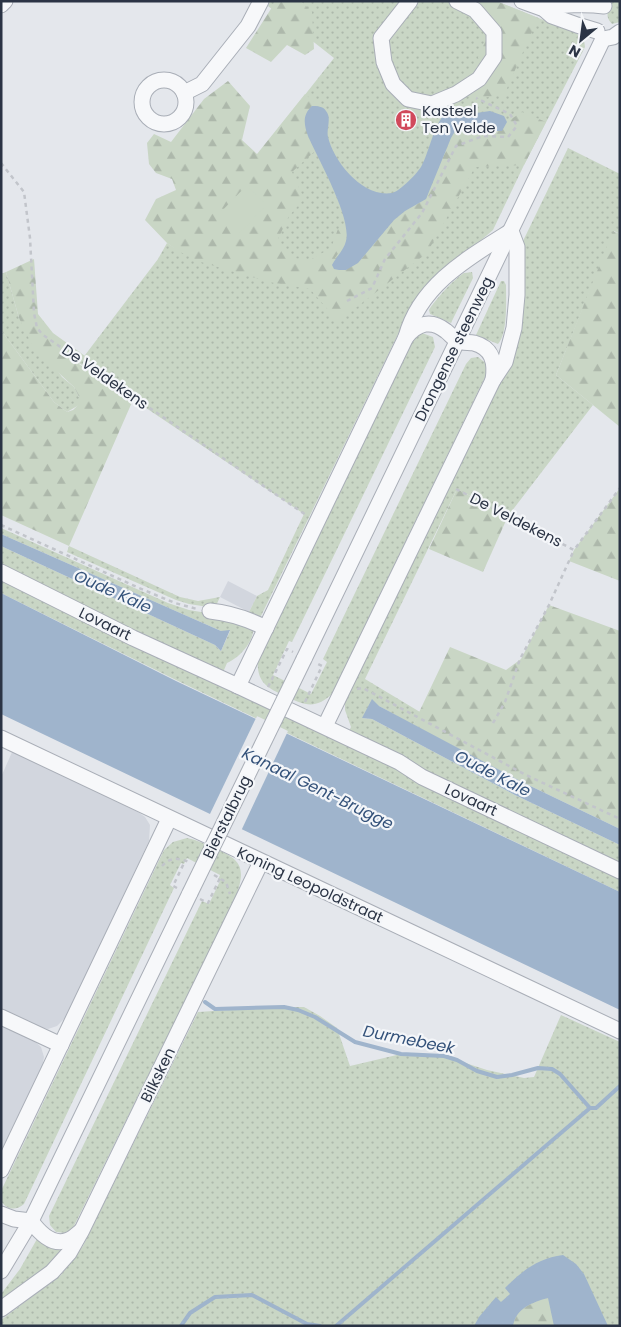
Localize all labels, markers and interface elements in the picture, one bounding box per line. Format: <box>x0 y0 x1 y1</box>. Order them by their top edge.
north arrow <box>556 15 606 65</box>
text: N <box>565 40 584 63</box>
place label: Kasteel Ten Velde <box>422 100 496 138</box>
building icon: Kasteel Ten Velde <box>394 108 418 132</box>
street label: Drongense steenweg <box>409 273 498 425</box>
street label: De Veldekens <box>58 339 153 414</box>
street label: De Veldekens <box>466 487 566 552</box>
water label: Oude Kale <box>70 564 155 619</box>
street label: Lovaart <box>76 602 135 645</box>
water label: Kanaal Gent-Brugge <box>238 742 397 835</box>
water label: Oude Kale <box>451 744 535 802</box>
street label: Bierstalbrug <box>197 772 256 862</box>
street label: Lovaart <box>441 778 501 821</box>
street label: Koning Leopoldstraat <box>234 841 387 928</box>
water label: Durmebeek <box>361 1019 457 1060</box>
street label: Bilksken <box>135 1044 180 1106</box>

